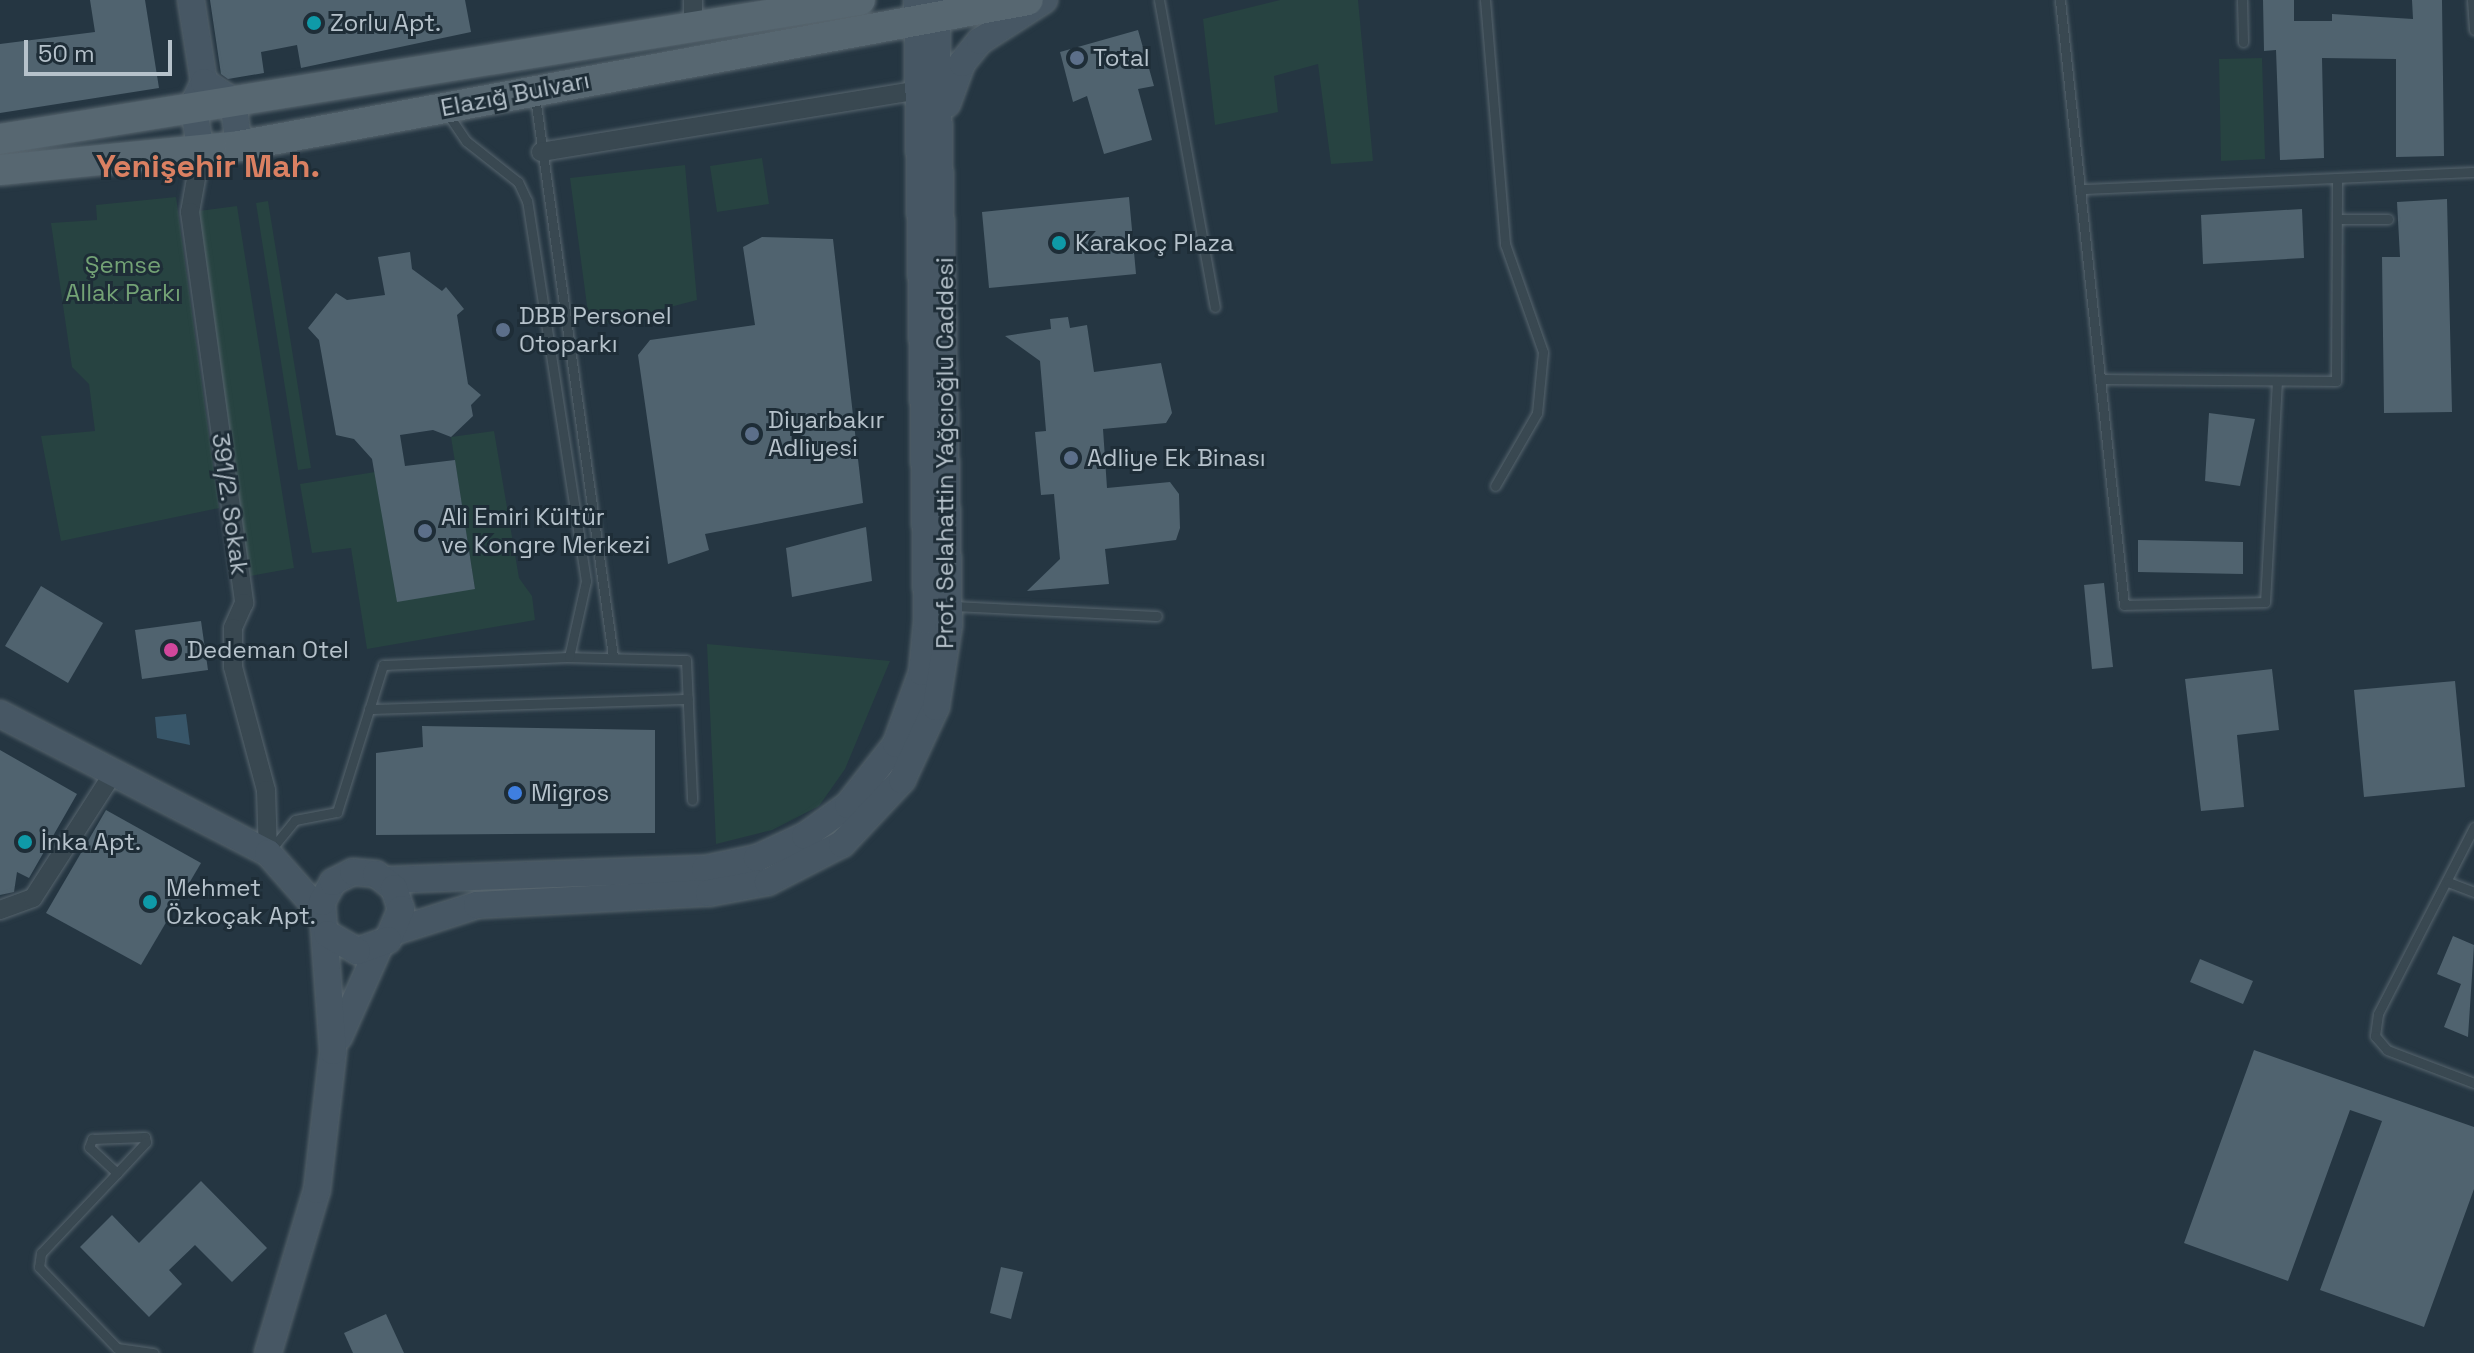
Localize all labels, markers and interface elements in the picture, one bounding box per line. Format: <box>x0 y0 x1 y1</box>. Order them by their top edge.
place label: Zorlu Apt. <box>330 9 441 37</box>
marker: Zorlu Apt. <box>305 14 323 32</box>
scale bar <box>28 24 176 74</box>
text: 50 m <box>38 38 95 69</box>
place label: Total <box>1093 44 1150 72</box>
marker: Total <box>1068 49 1086 67</box>
street label: Elazığ Bulvarı <box>438 65 592 123</box>
district label: Yenişehir Mah. <box>96 147 320 185</box>
place label: Karakoç Plaza <box>1075 229 1234 257</box>
marker: Karakoç Plaza <box>1050 234 1068 252</box>
park label: Şemse Allak Parkı <box>65 251 181 307</box>
street label: Prof. Selahattin Yağcıoğlu Caddesi <box>931 257 959 649</box>
place label: DBB Personel Otoparkı <box>519 302 672 358</box>
marker: DBB Personel Otoparkı <box>494 321 512 339</box>
place label: Diyarbakır Adliyesi <box>768 406 884 462</box>
marker: Diyarbakır Adliyesi <box>743 425 761 443</box>
street label: 391/2. Sokak <box>206 431 254 577</box>
place label: Adliye Ek Binası <box>1087 444 1266 472</box>
marker: Adliye Ek Binası <box>1062 449 1080 467</box>
place label: Ali Emiri Kültür ve Kongre Merkezi <box>441 503 650 559</box>
marker: Ali Emiri Kültür ve Kongre Merkezi <box>416 522 434 540</box>
place label: Dedeman Otel <box>187 636 349 664</box>
marker: Dedeman Otel <box>162 641 180 659</box>
place label: Migros <box>531 779 609 807</box>
marker: Migros <box>506 784 524 802</box>
place label: İnka Apt. <box>41 828 141 856</box>
marker: İnka Apt. <box>16 833 34 851</box>
place label: Mehmet Özkoçak Apt. <box>166 874 316 930</box>
marker: Mehmet Özkoçak Apt. <box>141 893 159 911</box>

